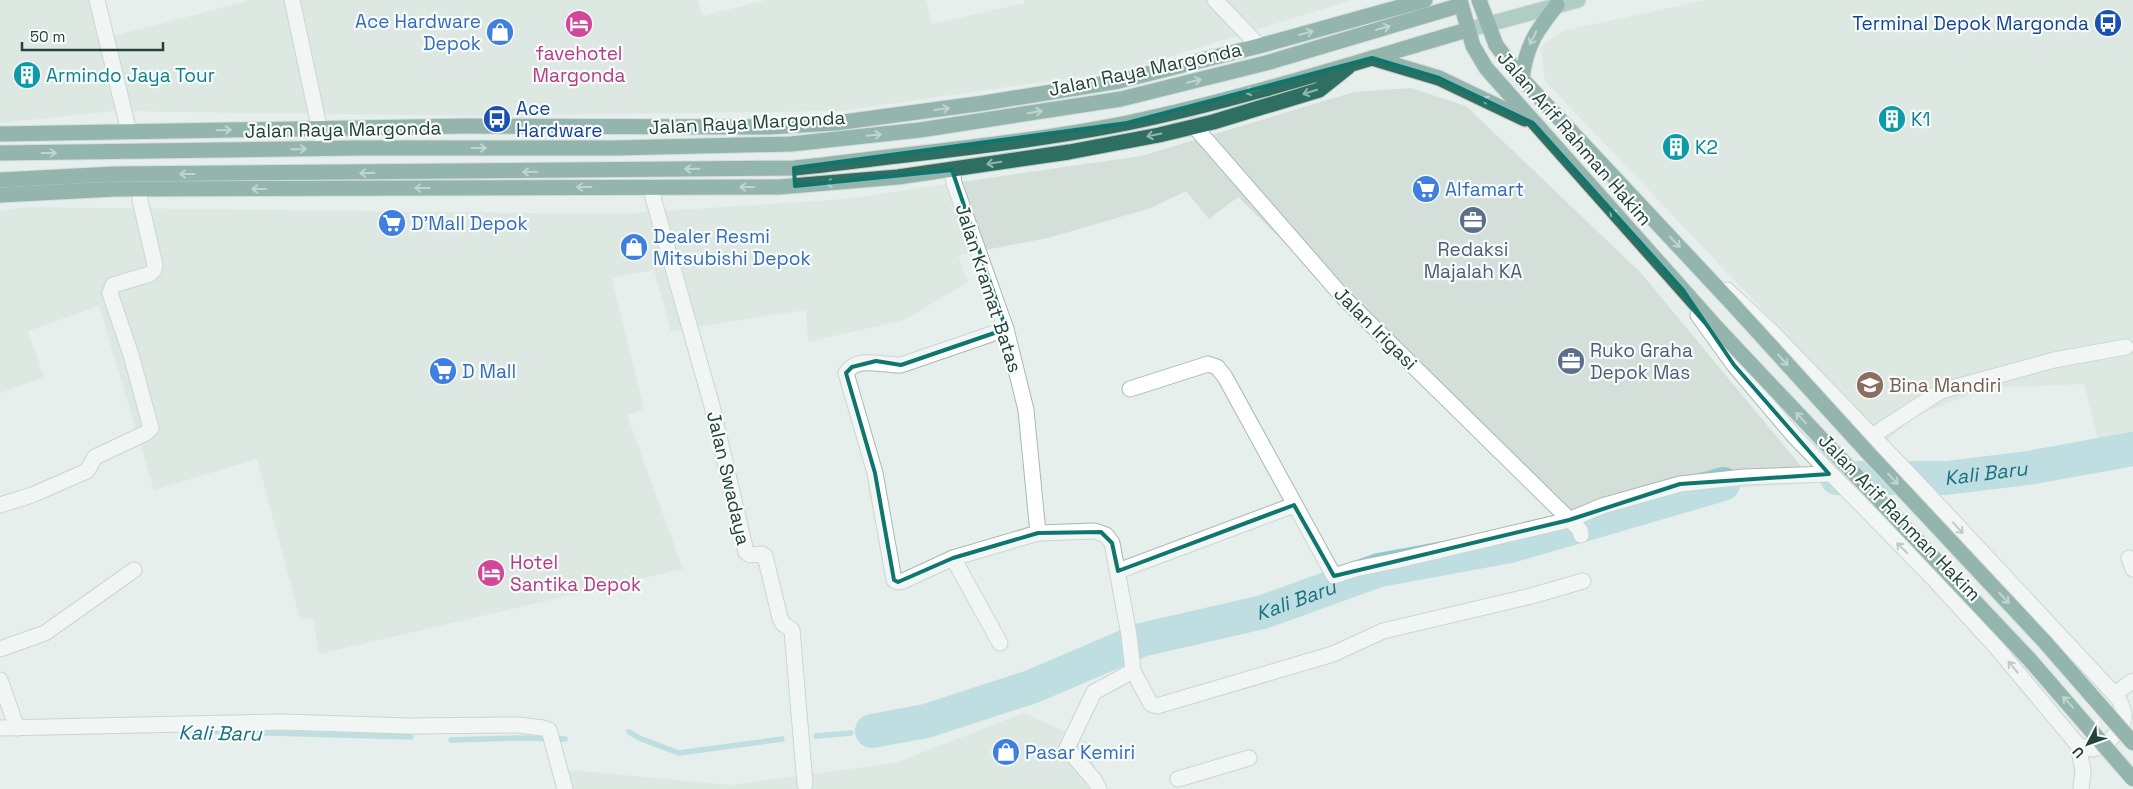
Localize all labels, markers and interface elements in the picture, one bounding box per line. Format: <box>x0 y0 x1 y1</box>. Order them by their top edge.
bus stop icon: Terminal Depok Margonda <box>2093 8 2123 38</box>
place label: Ace Hardware Depok <box>355 9 481 56</box>
hotel icon: favehotel Margonda <box>564 9 594 39</box>
place label: Terminal Depok Margonda <box>1852 11 2089 36</box>
shop icon: Ace Hardware Depok <box>485 17 515 47</box>
scale bar <box>22 20 164 52</box>
one-way arrow <box>1374 22 1390 32</box>
text: 50 m <box>30 27 65 46</box>
one-way arrow <box>1298 28 1314 38</box>
one-way arrow <box>1528 31 1538 46</box>
street label: Jalan Raya Margonda <box>1046 37 1244 102</box>
place label: favehotel Margonda <box>533 41 626 88</box>
street label: Jalan Arif Rahman Hakim <box>1492 46 1657 231</box>
building icon: Armindo Jaya Tour <box>12 60 42 90</box>
place label: Armindo Jaya Tour <box>46 63 215 88</box>
one-way arrow <box>1185 76 1201 85</box>
one-way arrow <box>1245 87 1261 96</box>
one-way arrow <box>1303 88 1319 98</box>
place label: Ace Hardware <box>516 96 603 143</box>
one-way arrow <box>1482 96 1497 105</box>
bus stop icon: Ace Hardware <box>482 104 512 134</box>
one-way arrow <box>934 104 950 114</box>
building icon: K1 <box>1877 104 1907 134</box>
street label: Jalan Raya Margonda <box>648 105 846 140</box>
one-way arrow <box>1026 107 1042 117</box>
place label: K1 <box>1911 107 1931 132</box>
street label: Jalan Raya Margonda <box>244 115 442 144</box>
one-way arrow <box>215 125 231 134</box>
one-way arrow <box>866 130 882 140</box>
one-way arrow <box>1146 131 1162 141</box>
building icon: K2 <box>1661 132 1691 162</box>
place label: K2 <box>1695 135 1718 160</box>
one-way arrow <box>470 143 486 153</box>
one-way arrow <box>290 144 306 154</box>
one-way arrow <box>40 148 56 158</box>
one-way arrow <box>986 159 1002 169</box>
one-way arrow <box>685 164 701 174</box>
one-way arrow <box>522 167 538 176</box>
one-way arrow <box>360 168 376 178</box>
one-way arrow <box>180 169 196 179</box>
supermarket icon: Alfamart <box>1411 174 1441 204</box>
place label: Alfamart <box>1445 177 1524 202</box>
one-way arrow <box>825 178 841 187</box>
one-way arrow <box>576 182 592 192</box>
one-way arrow <box>739 182 755 192</box>
one-way arrow <box>414 183 430 193</box>
one-way arrow <box>251 184 268 194</box>
street label: Jalan Kramat Batas <box>949 201 1028 376</box>
office icon: Redaksi Majalah KA <box>1458 205 1488 235</box>
supermarket icon: D'Mall Depok <box>377 208 407 238</box>
one-way arrow <box>1609 208 1621 221</box>
place label: D'Mall Depok <box>411 211 528 236</box>
place label: Dealer Resmi Mitsubishi Depok <box>653 224 811 271</box>
shop icon: Dealer Resmi Mitsubishi Depok <box>619 232 649 262</box>
one-way arrow <box>1669 236 1681 249</box>
place label: Redaksi Majalah KA <box>1424 237 1522 284</box>
street label: Jalan Irigasi <box>1329 281 1423 375</box>
place label: Ruko Graha Depok Mas <box>1590 338 1693 385</box>
office icon: Ruko Graha Depok Mas <box>1556 346 1586 376</box>
one-way arrow <box>1777 353 1789 366</box>
supermarket icon: D Mall <box>428 356 458 386</box>
place label: D Mall <box>462 359 516 384</box>
school or university icon: Bina Mandiri <box>1855 370 1885 400</box>
place label: Bina Mandiri <box>1889 373 2001 398</box>
street label: Jalan Swadaya <box>701 409 756 548</box>
one-way arrow <box>1795 411 1807 424</box>
street label: Jalan Arif Rahman Hakim <box>1813 428 1986 606</box>
water label: Kali Baru <box>1943 455 2030 491</box>
one-way arrow <box>1887 473 1899 486</box>
one-way arrow <box>1952 522 1964 535</box>
one-way arrow <box>1897 542 1909 554</box>
place label: Hotel Santika Depok <box>510 550 641 597</box>
hotel icon: Hotel Santika Depok <box>476 558 506 588</box>
water label: Kali Baru <box>1254 573 1341 626</box>
one-way arrow <box>1998 591 2010 604</box>
one-way arrow <box>2007 660 2019 673</box>
one-way arrow <box>2062 695 2074 708</box>
water label: Kali Baru <box>178 719 264 747</box>
north arrow <box>2063 719 2113 769</box>
shop icon: Pasar Kemiri <box>991 737 1021 767</box>
place label: Pasar Kemiri <box>1025 740 1135 765</box>
text: U <box>2068 743 2088 762</box>

